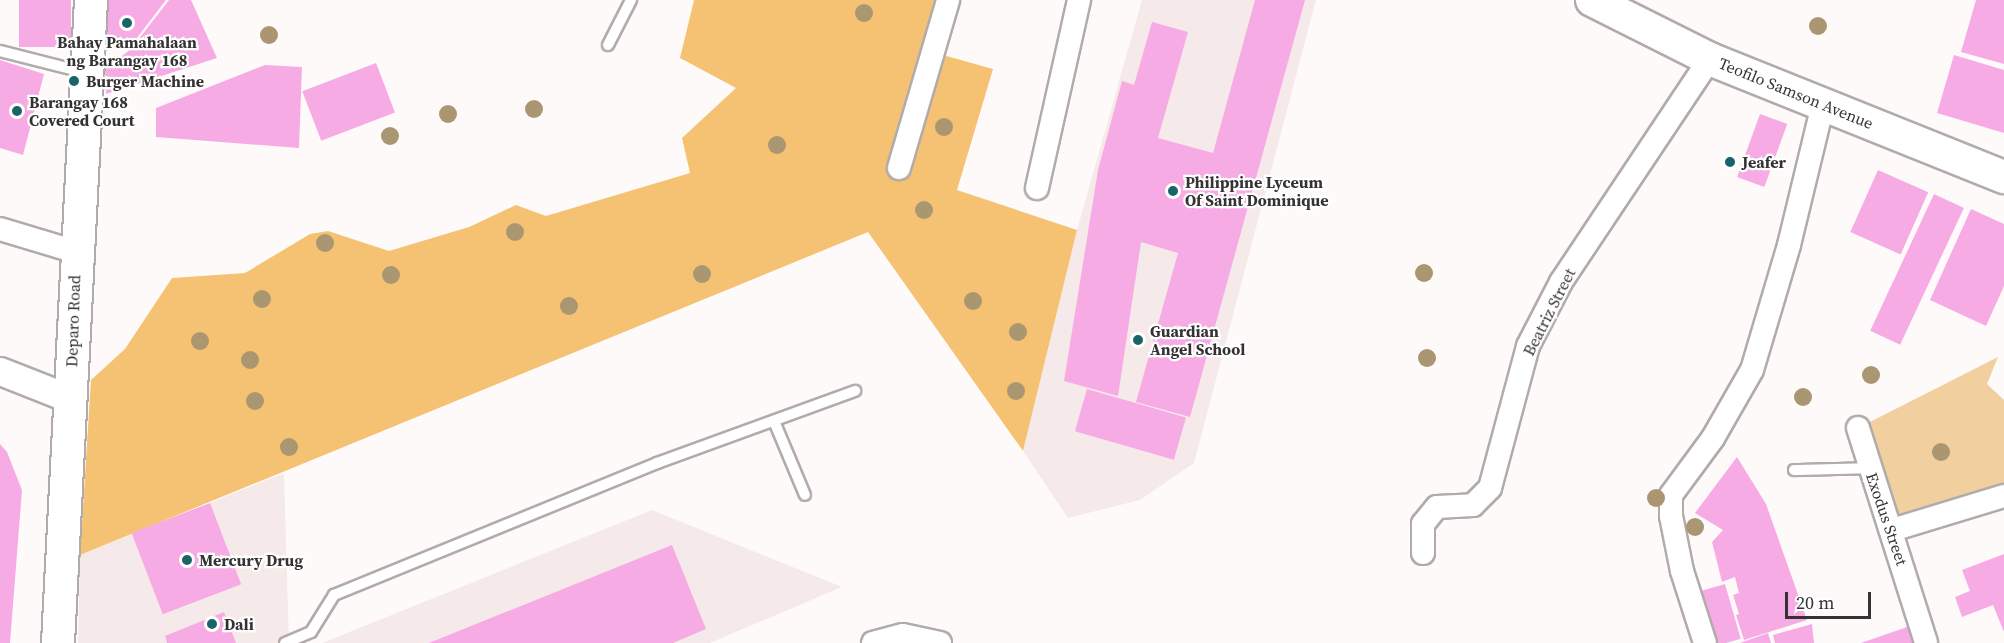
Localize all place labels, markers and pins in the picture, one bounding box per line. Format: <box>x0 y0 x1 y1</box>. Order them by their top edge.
marker: Bahay Pamahalaan ng Barangay 168 <box>120 16 134 30</box>
place label: Bahay Pamahalaan ng Barangay 168 <box>57 32 197 70</box>
place label: Burger Machine <box>86 71 204 91</box>
marker: Burger Machine <box>67 74 81 88</box>
place label: Barangay 168 Covered Court <box>29 92 135 130</box>
marker: Barangay 168 Covered Court <box>10 104 24 118</box>
place label: Jeafer <box>1742 152 1786 172</box>
marker: Jeafer <box>1723 155 1737 169</box>
place label: Philippine Lyceum Of Saint Dominique <box>1185 172 1329 210</box>
marker: Philippine Lyceum Of Saint Dominique <box>1166 184 1180 198</box>
place label: Guardian Angel School <box>1150 321 1245 359</box>
marker: Guardian Angel School <box>1131 333 1145 347</box>
place label: Mercury Drug <box>199 550 303 570</box>
marker: Mercury Drug <box>180 553 194 567</box>
place label: Dali <box>224 614 254 634</box>
marker: Dali <box>205 617 219 631</box>

